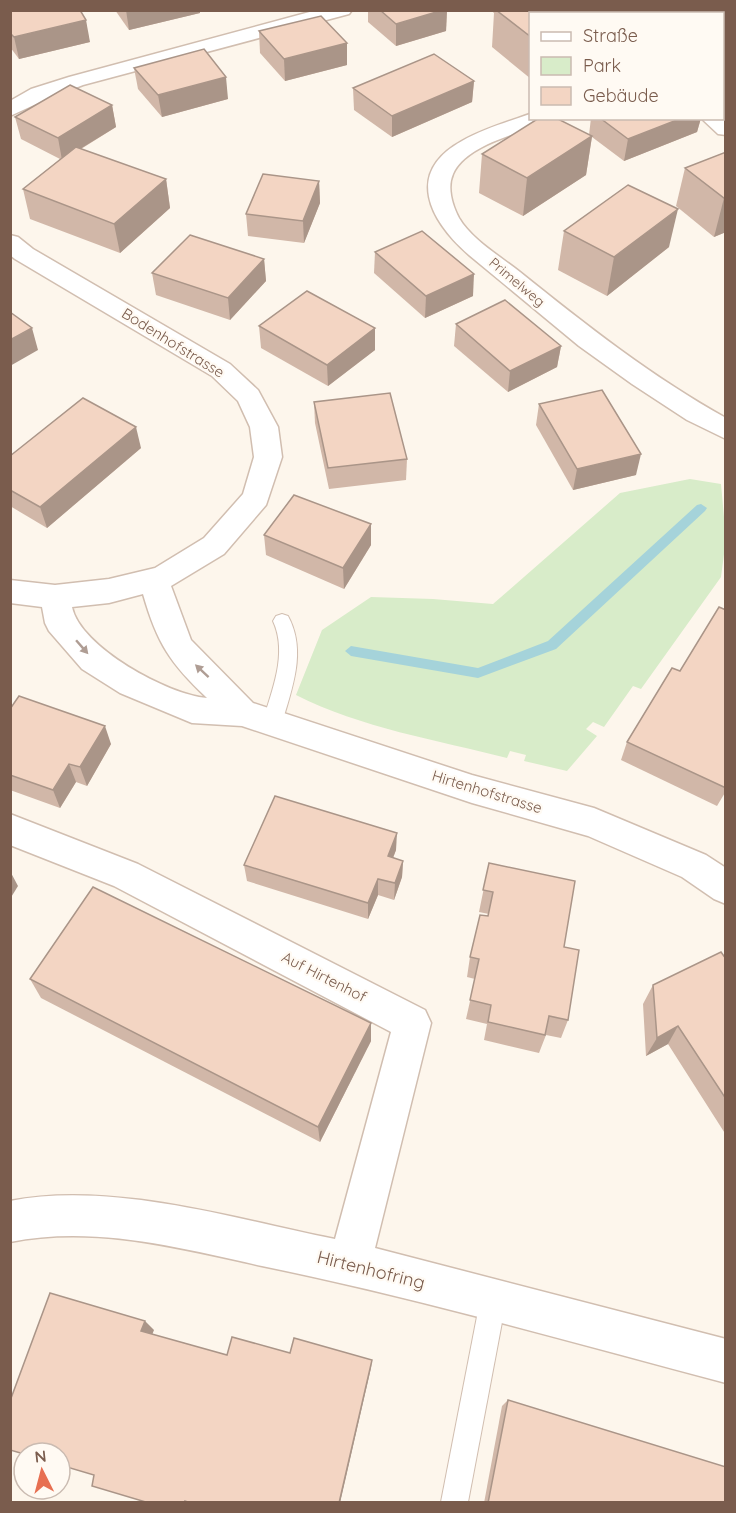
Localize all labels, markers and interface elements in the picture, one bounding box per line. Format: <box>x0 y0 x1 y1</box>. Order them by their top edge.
legend <box>529 12 724 120</box>
text: Straße <box>583 24 638 47</box>
text: Park <box>583 54 621 77</box>
text: Gebäude <box>583 84 659 107</box>
street label: Primelweg <box>485 253 549 311</box>
street label: Bodenhofstrasse <box>118 303 228 382</box>
one-way arrow <box>75 639 89 654</box>
one-way arrow <box>194 664 209 678</box>
street label: Hirtenhofstrasse <box>430 766 545 817</box>
street label: Auf Hirtenhof <box>279 947 370 1006</box>
street label: Hirtenhofring <box>315 1245 427 1294</box>
north arrow <box>12 1441 72 1501</box>
text: N <box>34 1446 47 1467</box>

